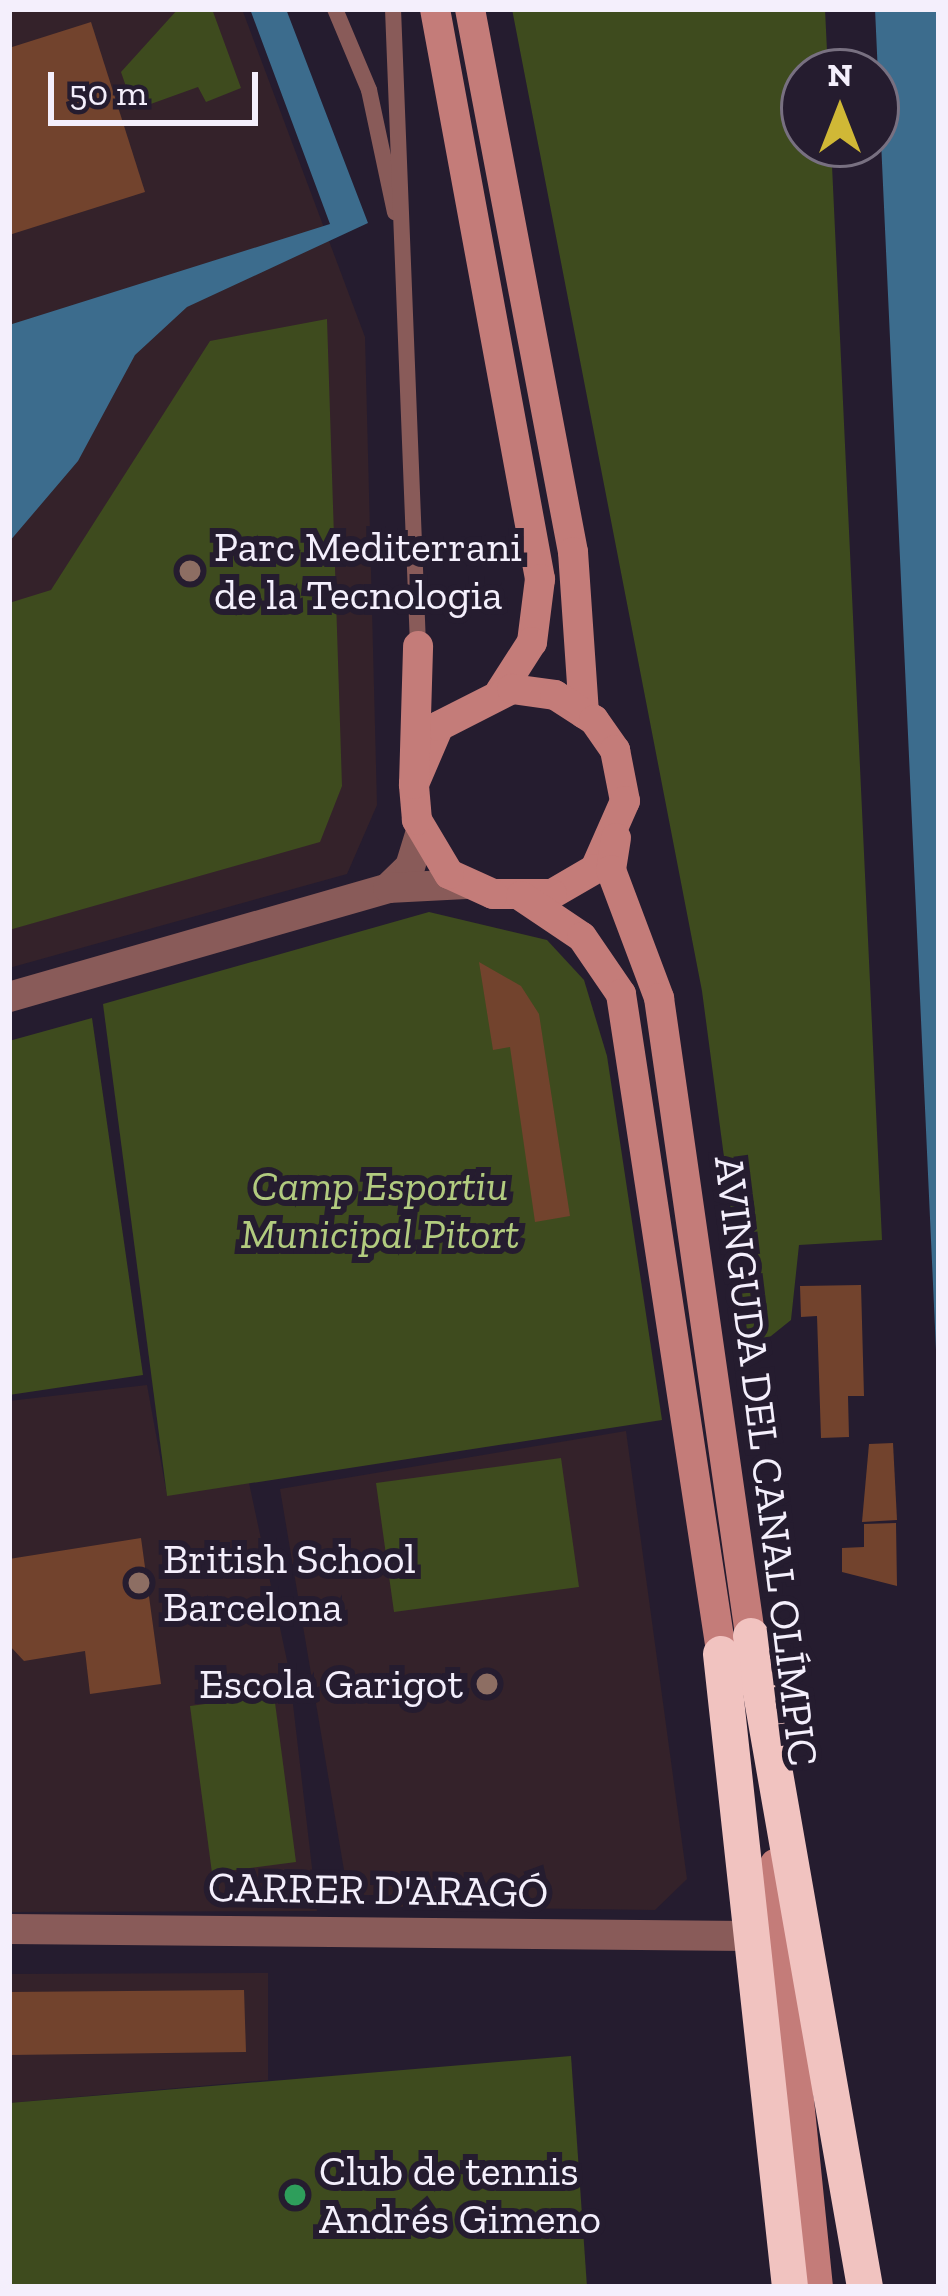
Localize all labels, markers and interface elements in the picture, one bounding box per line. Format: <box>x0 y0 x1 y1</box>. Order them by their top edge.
scale bar <box>54 48 264 122</box>
north arrow <box>780 48 900 168</box>
text: N <box>827 55 853 94</box>
text: 50 m <box>69 71 147 114</box>
place label: Parc Mediterrani de la Tecnologia <box>214 522 522 620</box>
marker: Parc Mediterrani de la Tecnologia <box>177 558 203 584</box>
street label: AVINGUDA DEL CANAL OLÍMPIC <box>703 1151 829 1771</box>
park label: Camp Esportiu Municipal Pitort <box>241 1161 519 1260</box>
place label: British School Barcelona <box>163 1534 416 1632</box>
marker: British School Barcelona <box>126 1570 152 1596</box>
place label: Escola Garigot <box>199 1659 463 1709</box>
marker: Escola Garigot <box>474 1671 500 1697</box>
street label: CARRER D'ARAGÓ <box>208 1862 548 1918</box>
place label: Club de tennis Andrés Gimeno <box>319 2146 601 2244</box>
marker: Club de tennis Andrés Gimeno <box>282 2182 308 2208</box>

